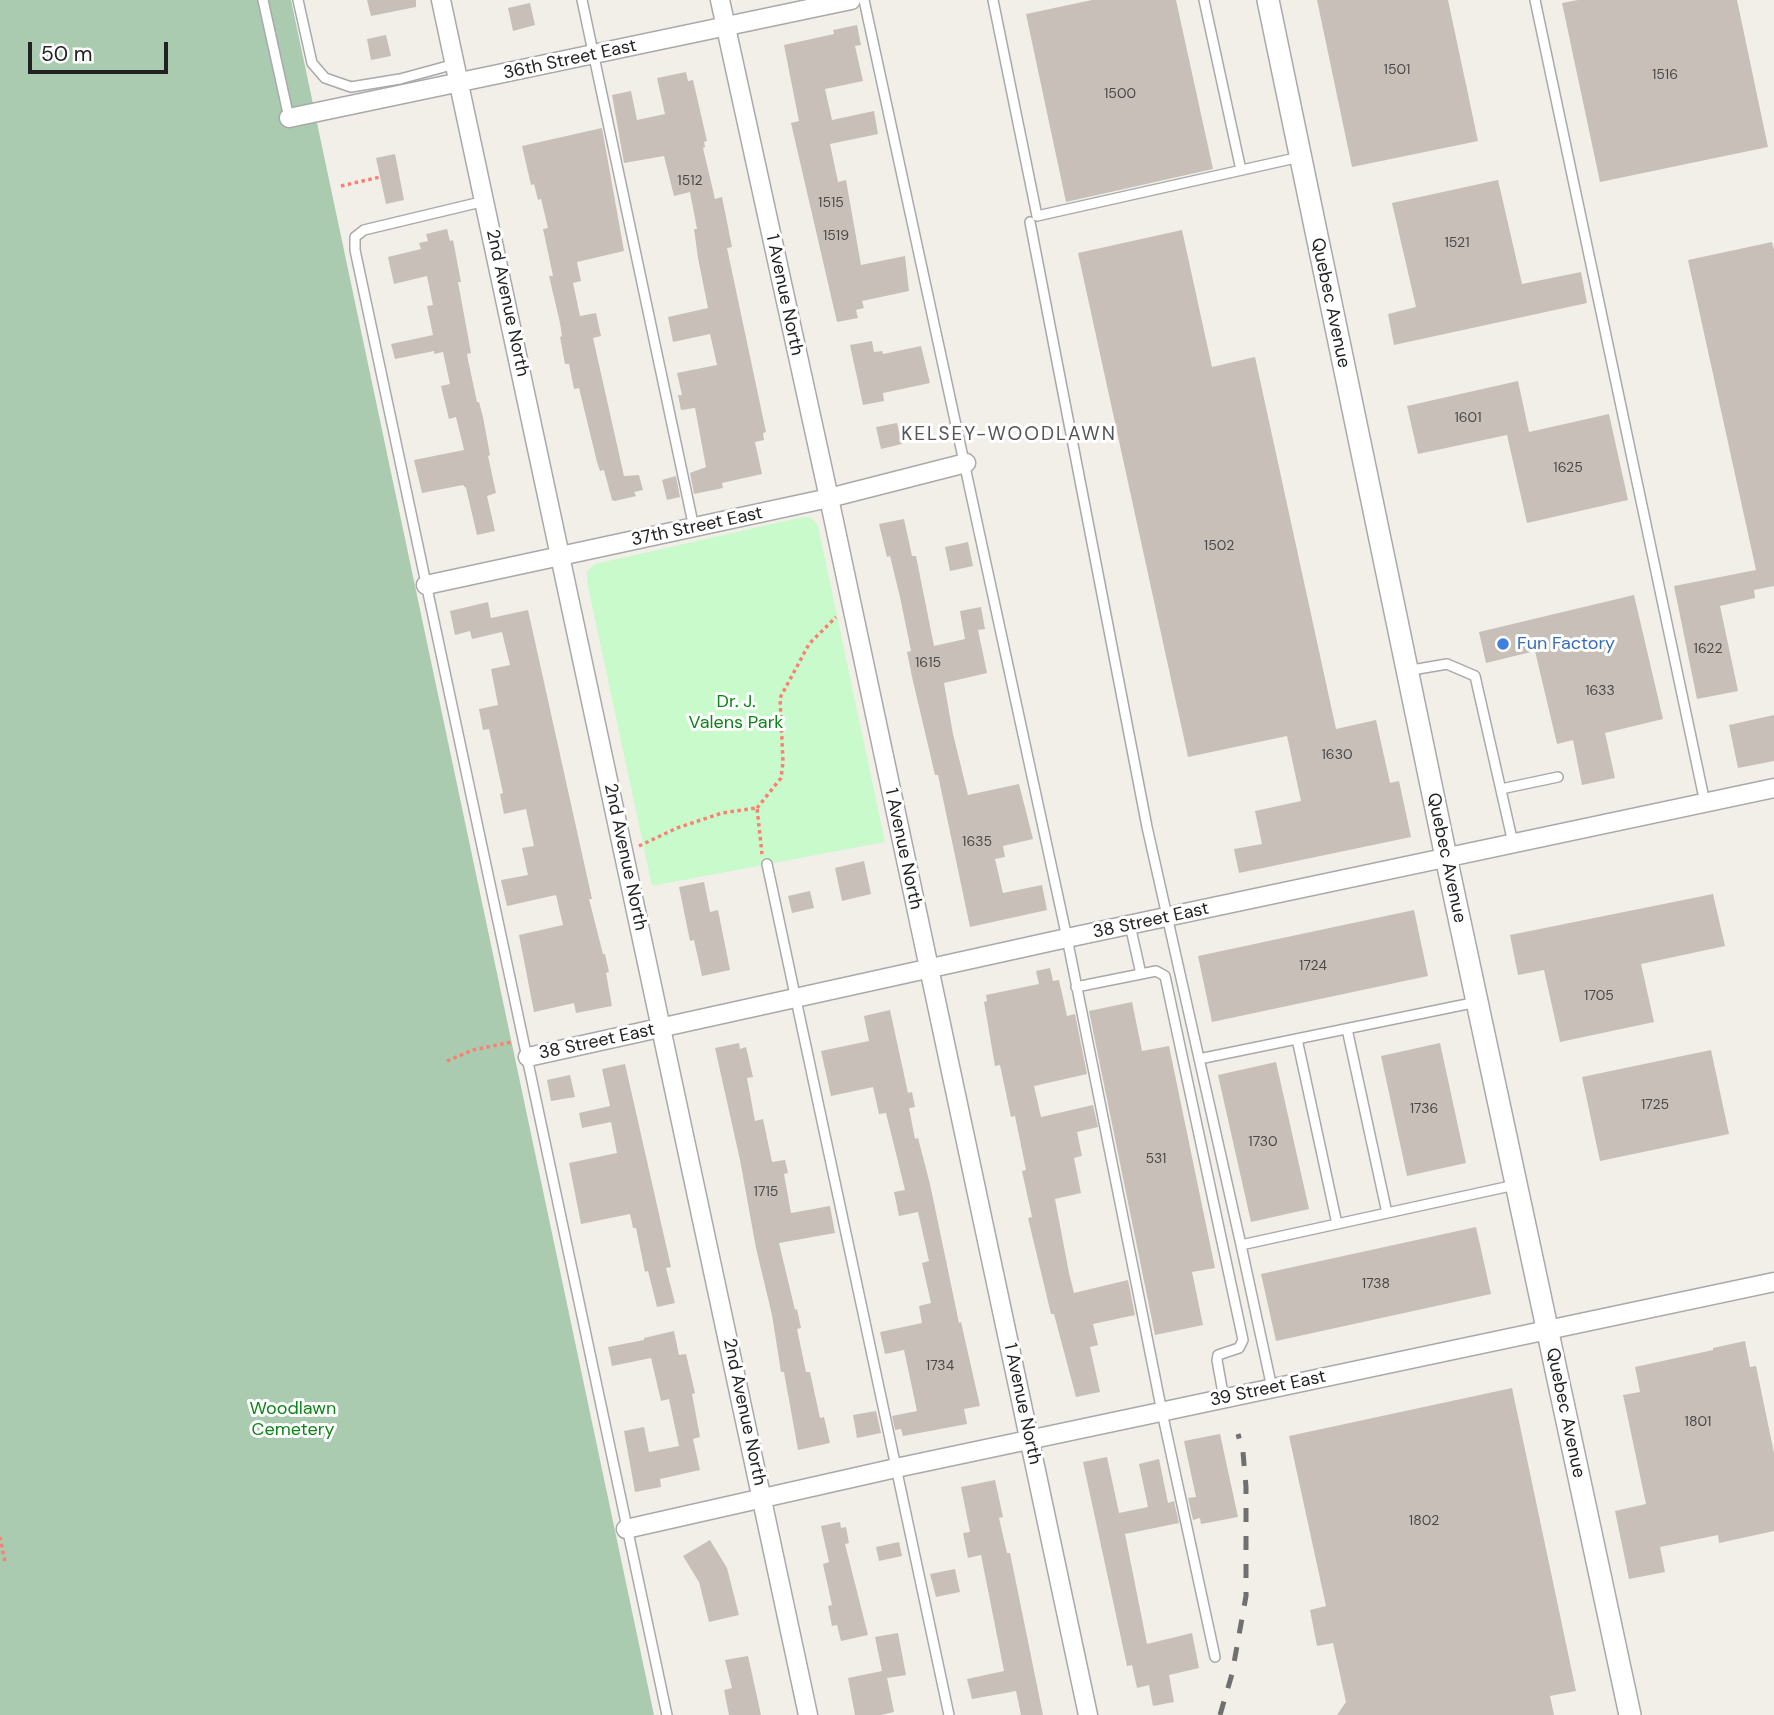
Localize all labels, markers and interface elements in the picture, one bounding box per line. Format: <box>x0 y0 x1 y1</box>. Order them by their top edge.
scale bar <box>32 28 172 72</box>
street label: 36th Street East <box>501 35 639 85</box>
text: 50 m <box>41 40 92 68</box>
house number: 1501 <box>1384 62 1410 78</box>
house number: 1516 <box>1652 67 1678 83</box>
house number: 1500 <box>1104 86 1136 102</box>
house number: 1512 <box>677 173 703 189</box>
house number: 1515 <box>818 195 844 211</box>
street label: 2nd Avenue North <box>481 227 533 379</box>
house number: 1519 <box>823 228 849 244</box>
street label: 1 Avenue North <box>761 232 807 358</box>
house number: 1521 <box>1444 235 1470 251</box>
street label: Quebec Avenue <box>1306 236 1354 370</box>
house number: 1601 <box>1454 410 1482 426</box>
district label: KELSEY-WOODLAWN <box>903 424 1115 446</box>
house number: 1625 <box>1553 460 1583 476</box>
street label: 37th Street East <box>629 503 765 551</box>
house number: 1502 <box>1204 538 1234 554</box>
place label: Fun Factory <box>1517 633 1615 655</box>
marker: Fun Factory <box>1495 636 1511 652</box>
house number: 1622 <box>1694 641 1722 657</box>
house number: 1615 <box>915 655 941 671</box>
house number: 1633 <box>1585 683 1615 699</box>
park label: Dr. J. Valens Park <box>689 691 783 734</box>
house number: 1630 <box>1321 747 1353 763</box>
street label: 2nd Avenue North <box>599 781 651 933</box>
street label: 1 Avenue North <box>880 786 926 912</box>
street label: Quebec Avenue <box>1422 791 1470 925</box>
house number: 1635 <box>962 834 992 850</box>
street label: 38 Street East <box>1091 898 1211 944</box>
house number: 1724 <box>1299 958 1327 974</box>
house number: 1705 <box>1584 988 1614 1004</box>
street label: 38 Street East <box>537 1019 657 1065</box>
house number: 1725 <box>1641 1097 1669 1113</box>
house number: 1736 <box>1410 1101 1438 1117</box>
house number: 1730 <box>1248 1134 1278 1150</box>
house number: 531 <box>1146 1151 1166 1167</box>
house number: 1715 <box>754 1184 778 1200</box>
house number: 1738 <box>1362 1276 1390 1292</box>
street label: 2nd Avenue North <box>718 1336 770 1488</box>
street label: 1 Avenue North <box>999 1341 1045 1467</box>
street label: Quebec Avenue <box>1541 1346 1589 1480</box>
house number: 1734 <box>926 1358 954 1374</box>
street label: 39 Street East <box>1208 1366 1328 1412</box>
park label: Woodlawn Cemetery <box>250 1398 336 1440</box>
house number: 1801 <box>1685 1414 1711 1430</box>
house number: 1802 <box>1409 1513 1439 1529</box>

